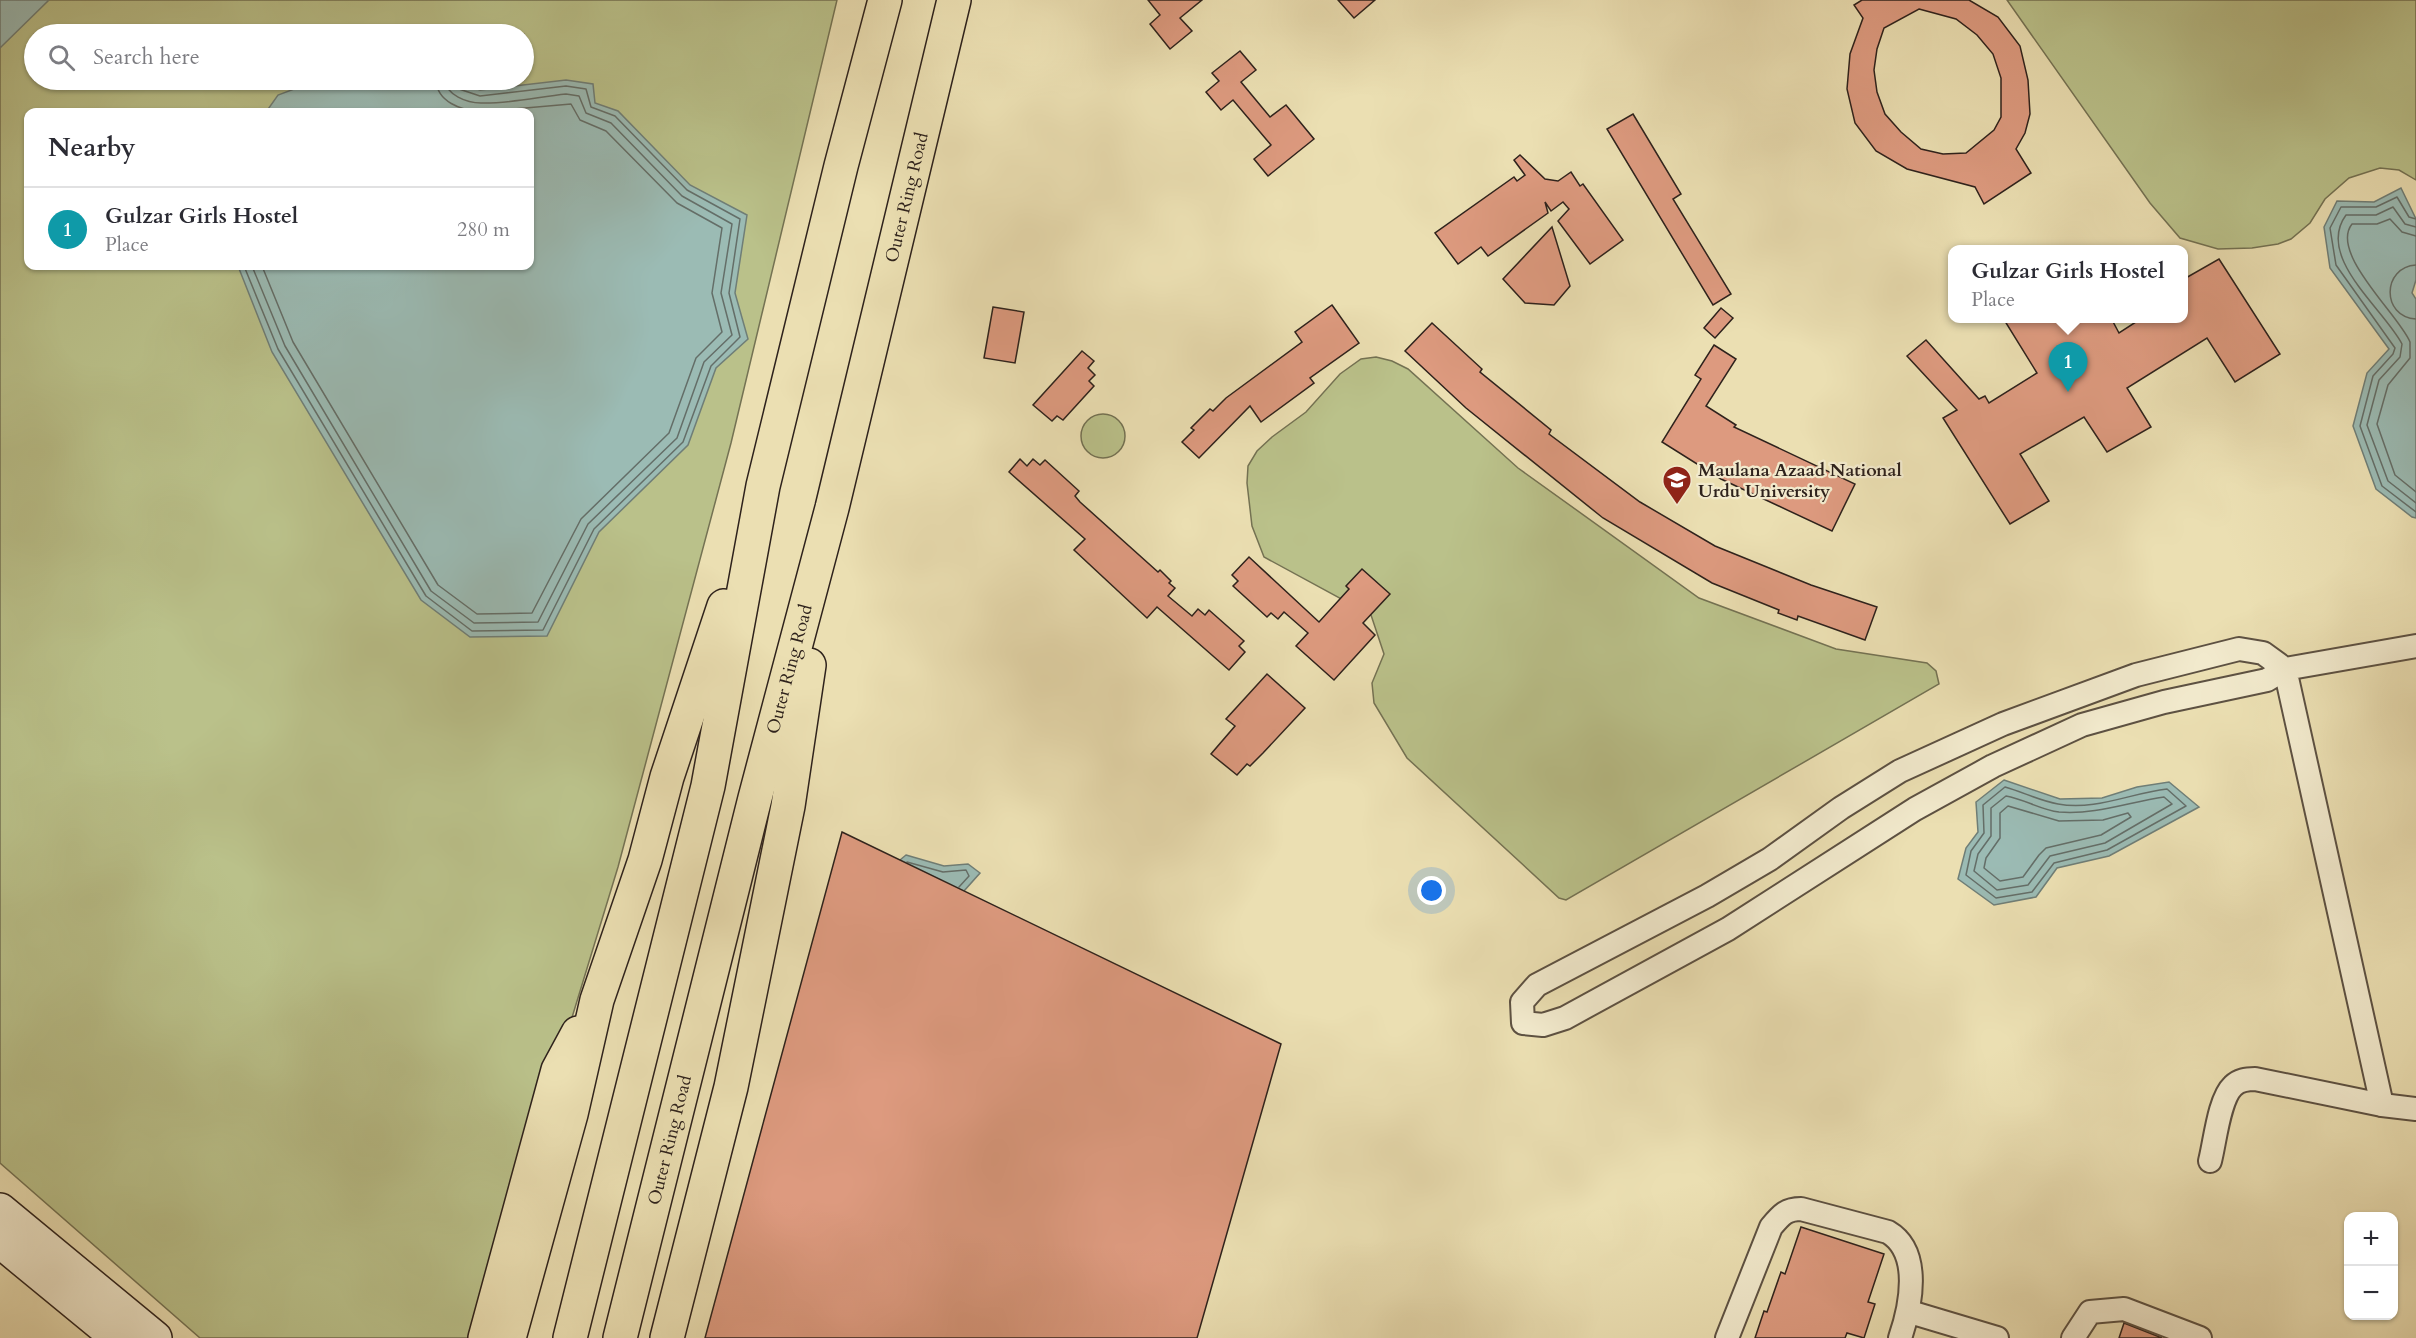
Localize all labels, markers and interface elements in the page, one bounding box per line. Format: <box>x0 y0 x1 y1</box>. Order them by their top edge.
search box <box>24 24 534 90</box>
icon: search <box>45 41 78 74</box>
text: Search here <box>93 42 200 72</box>
text: Nearby <box>48 130 136 165</box>
street label: Outer Ring Road <box>879 130 935 265</box>
text: Gulzar Girls Hostel <box>105 201 298 231</box>
text: 1 <box>62 216 73 243</box>
text: 280 m <box>457 216 510 243</box>
text: Place <box>105 231 149 258</box>
popup <box>1948 245 2188 323</box>
text: Gulzar Girls Hostel <box>1971 256 2165 286</box>
text: Place <box>1971 286 2015 313</box>
pin: 1 <box>2048 342 2088 392</box>
place label: Maulana Azaad National Urdu University <box>1698 458 1902 504</box>
school or university icon: Maulana Azaad National Urdu University <box>1661 464 1693 506</box>
street label: Outer Ring Road <box>761 601 819 737</box>
your location <box>1417 876 1446 905</box>
street label: Outer Ring Road <box>642 1072 698 1208</box>
map controls <box>2344 1212 2398 1320</box>
button: + <box>2344 1212 2398 1266</box>
button: − <box>2344 1266 2398 1320</box>

